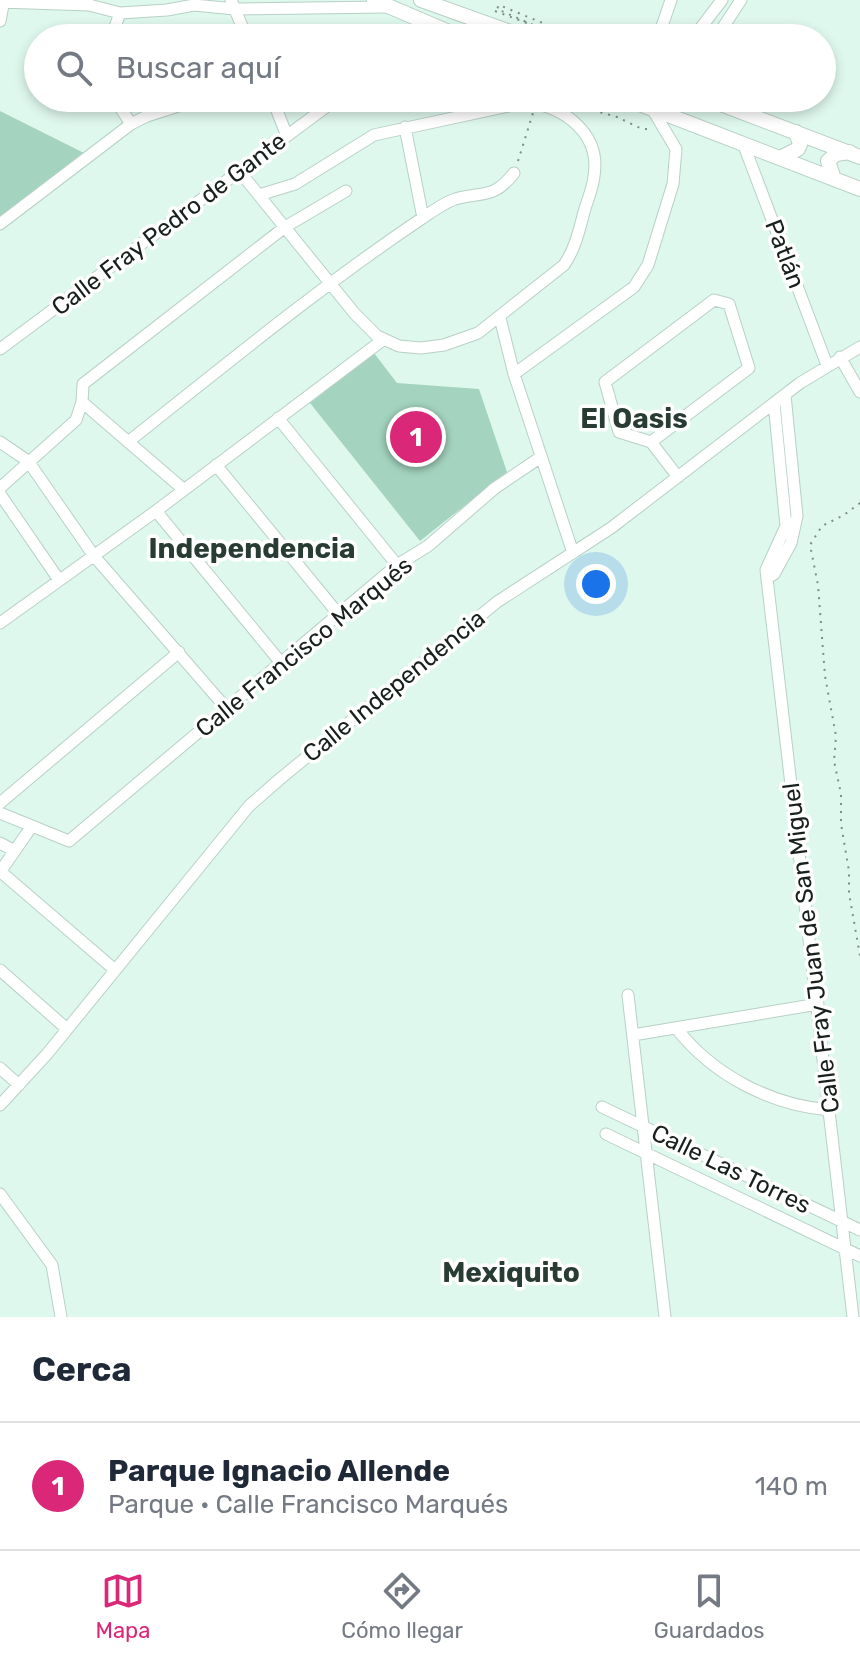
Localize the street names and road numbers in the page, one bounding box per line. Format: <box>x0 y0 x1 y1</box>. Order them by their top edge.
street label: Calle Fray Pedro de Gante <box>46 127 292 321</box>
street label: Patlán <box>759 216 811 292</box>
street label: Calle Francisco Marqués <box>190 551 418 743</box>
street label: Calle Independencia <box>297 604 491 768</box>
street label: Calle Fray Juan de San Miguel <box>777 781 845 1115</box>
street label: Calle Las Torres <box>647 1118 815 1220</box>

